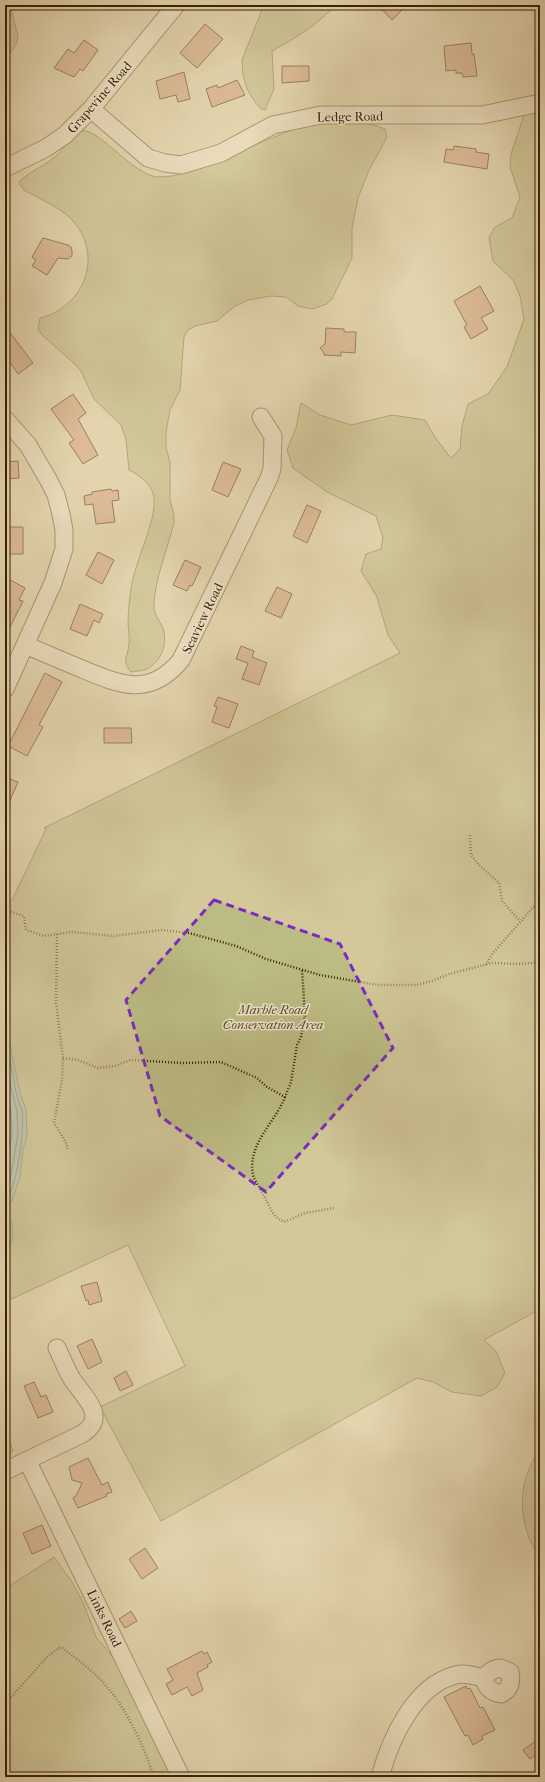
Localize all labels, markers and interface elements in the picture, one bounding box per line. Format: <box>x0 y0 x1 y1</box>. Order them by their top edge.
street label: Grapevine Road <box>64 58 135 136</box>
street label: Ledge Road <box>317 108 384 125</box>
street label: Seaview Road <box>179 580 226 656</box>
park label: Marble Road Conservation Area <box>223 1002 323 1032</box>
street label: Links Road <box>84 1587 125 1650</box>

